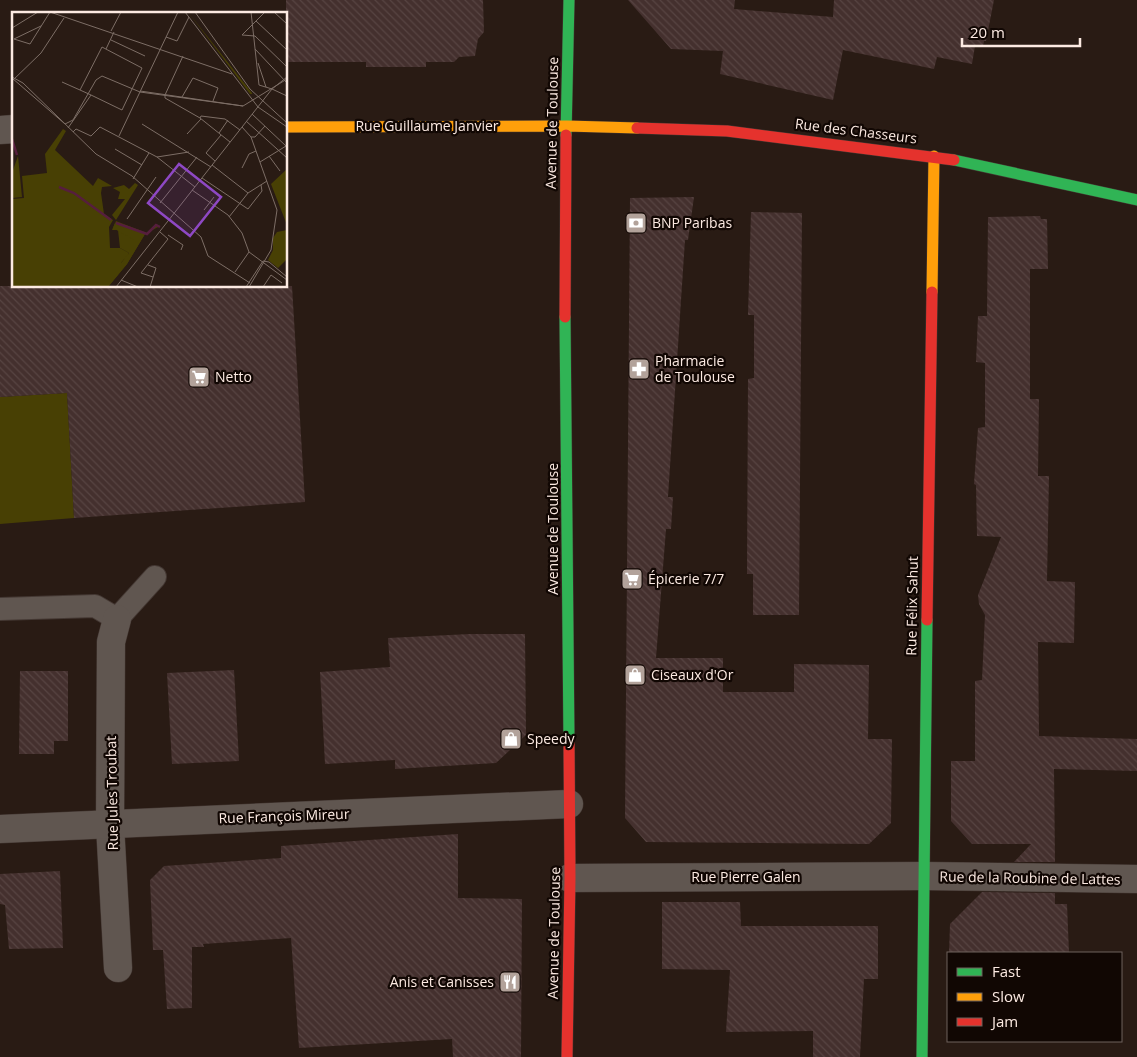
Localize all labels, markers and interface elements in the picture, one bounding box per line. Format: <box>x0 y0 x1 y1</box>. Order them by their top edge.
inset map <box>12 12 288 288</box>
scale bar <box>962 15 1080 47</box>
text: 20 m <box>970 22 1005 42</box>
street label: Avenue de Toulouse <box>541 57 562 189</box>
street label: Rue des Chasseurs <box>794 114 919 147</box>
street label: Rue Guillaume Janvier <box>355 116 499 135</box>
bank icon: BNP Paribas <box>624 211 648 235</box>
place label: BNP Paribas <box>652 213 732 232</box>
place label: Pharmacie de Toulouse <box>655 351 735 386</box>
pharmacy icon: Pharmacie de Toulouse <box>627 357 651 381</box>
supermarket icon: Netto <box>187 365 211 389</box>
place label: Netto <box>215 367 252 386</box>
street label: Avenue de Toulouse <box>543 463 562 595</box>
street label: Rue Félix Sahut <box>901 556 922 656</box>
supermarket icon: Épicerie 7/7 <box>620 567 644 591</box>
place label: Épicerie 7/7 <box>648 569 724 588</box>
shop icon: Ciseaux d'Or <box>623 663 647 687</box>
place label: Ciseaux d'Or <box>651 665 734 684</box>
shop icon: Speedy <box>499 727 523 751</box>
place label: Speedy <box>527 729 576 748</box>
street label: Rue Jules Troubat <box>101 736 122 850</box>
street label: Rue François Mireur <box>218 804 350 827</box>
street label: Rue de la Roubine de Lattes <box>939 866 1121 889</box>
street label: Avenue de Toulouse <box>543 867 564 999</box>
street label: Rue Pierre Galen <box>691 867 801 886</box>
legend <box>947 952 1122 1042</box>
text: Fast <box>992 961 1021 981</box>
restaurant icon: Anis et Canisses <box>498 970 522 994</box>
place label: Anis et Canisses <box>390 972 494 991</box>
text: Slow <box>992 986 1025 1006</box>
text: Jam <box>990 1011 1018 1031</box>

